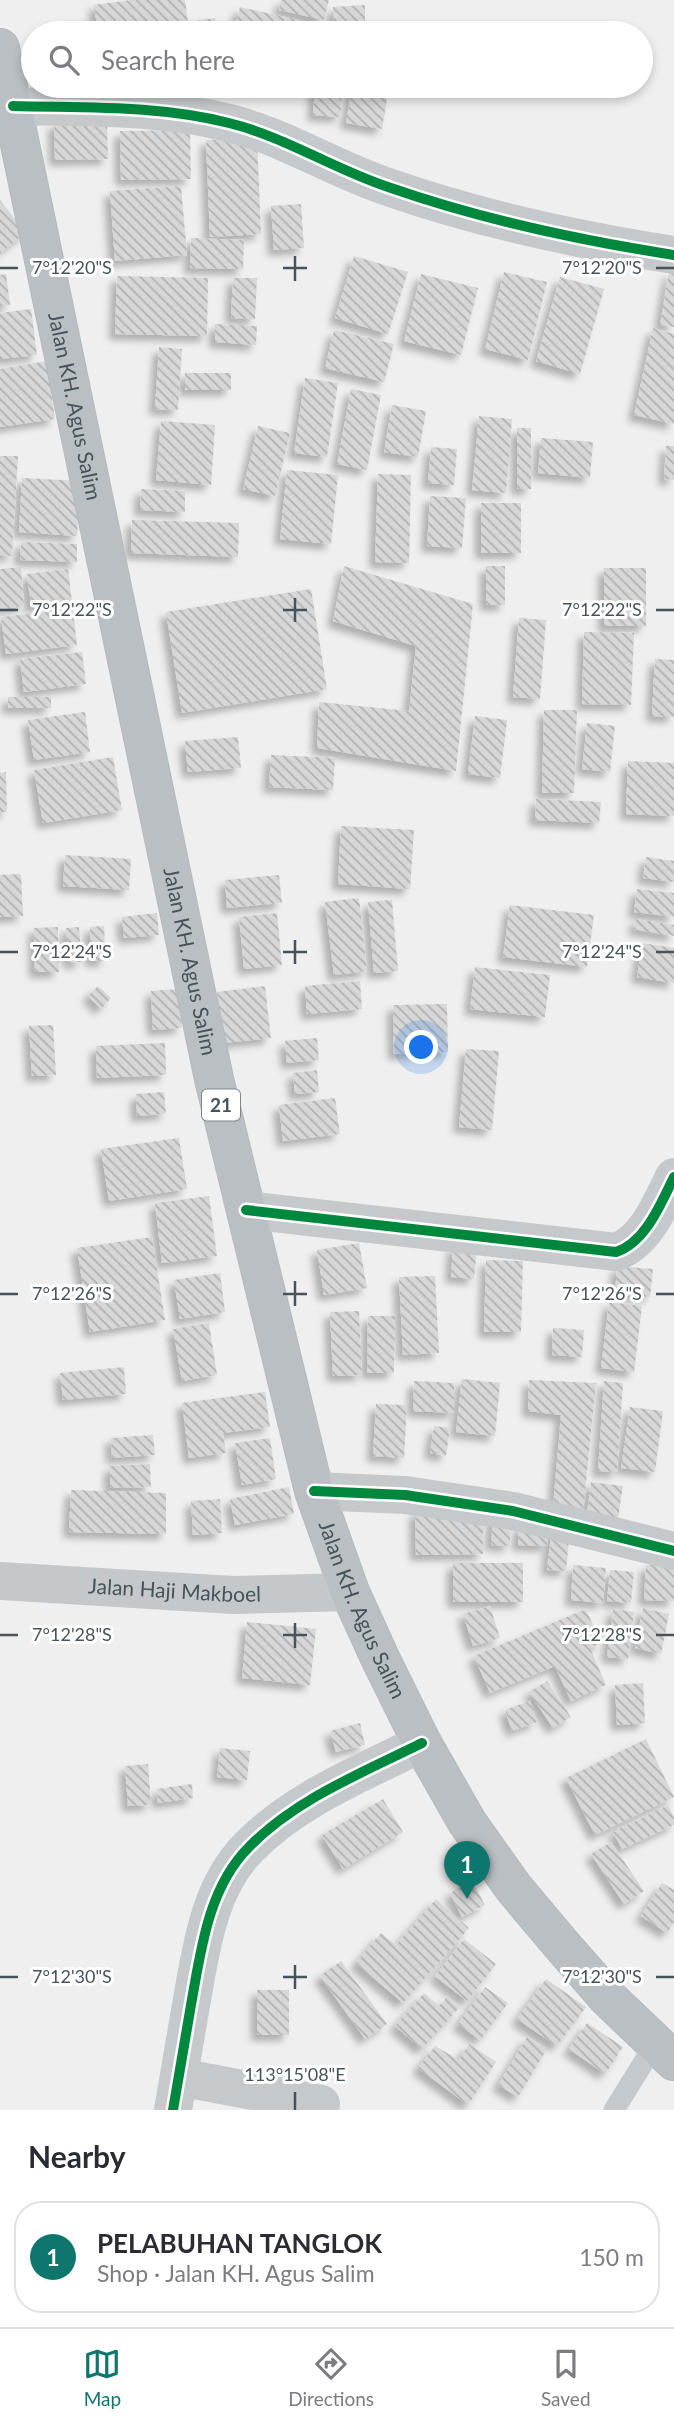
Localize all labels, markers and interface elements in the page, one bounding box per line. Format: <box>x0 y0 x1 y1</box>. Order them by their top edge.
search box <box>21 21 653 98</box>
icon: search <box>45 41 83 79</box>
text: Search here <box>101 44 235 76</box>
text: 7°12'20"S <box>32 256 112 278</box>
text: 7°12'20"S <box>562 256 642 278</box>
street label: Jalan KH. Agus Salim <box>44 310 108 502</box>
text: 7°12'22"S <box>32 598 112 620</box>
text: 7°12'22"S <box>562 598 642 620</box>
street label: Jalan KH. Agus Salim <box>159 865 223 1057</box>
text: 7°12'24"S <box>32 940 112 962</box>
text: 7°12'24"S <box>562 940 642 962</box>
your location <box>404 1030 438 1064</box>
road number: 21 <box>202 1090 240 1120</box>
text: 7°12'26"S <box>32 1282 112 1304</box>
text: 7°12'26"S <box>562 1282 642 1304</box>
street label: Jalan KH. Agus Salim <box>315 1517 412 1702</box>
street label: Jalan Haji Makboel <box>88 1572 261 1606</box>
text: 7°12'28"S <box>32 1623 112 1645</box>
text: 7°12'28"S <box>562 1623 642 1645</box>
pin: 1 <box>444 1841 490 1899</box>
text: 7°12'30"S <box>32 1965 112 1987</box>
text: 7°12'30"S <box>562 1965 642 1987</box>
text: 113°15'08"E <box>244 2063 346 2085</box>
text: Nearby <box>28 2138 126 2174</box>
text: PELABUHAN TANGLOK <box>97 2227 382 2259</box>
text: 1 <box>46 2243 60 2271</box>
text: 150 m <box>579 2243 644 2271</box>
text: Shop · Jalan KH. Agus Salim <box>97 2259 375 2287</box>
tab: Map <box>83 2345 121 2410</box>
tab: Directions <box>288 2345 374 2410</box>
tab: Saved <box>541 2345 591 2410</box>

